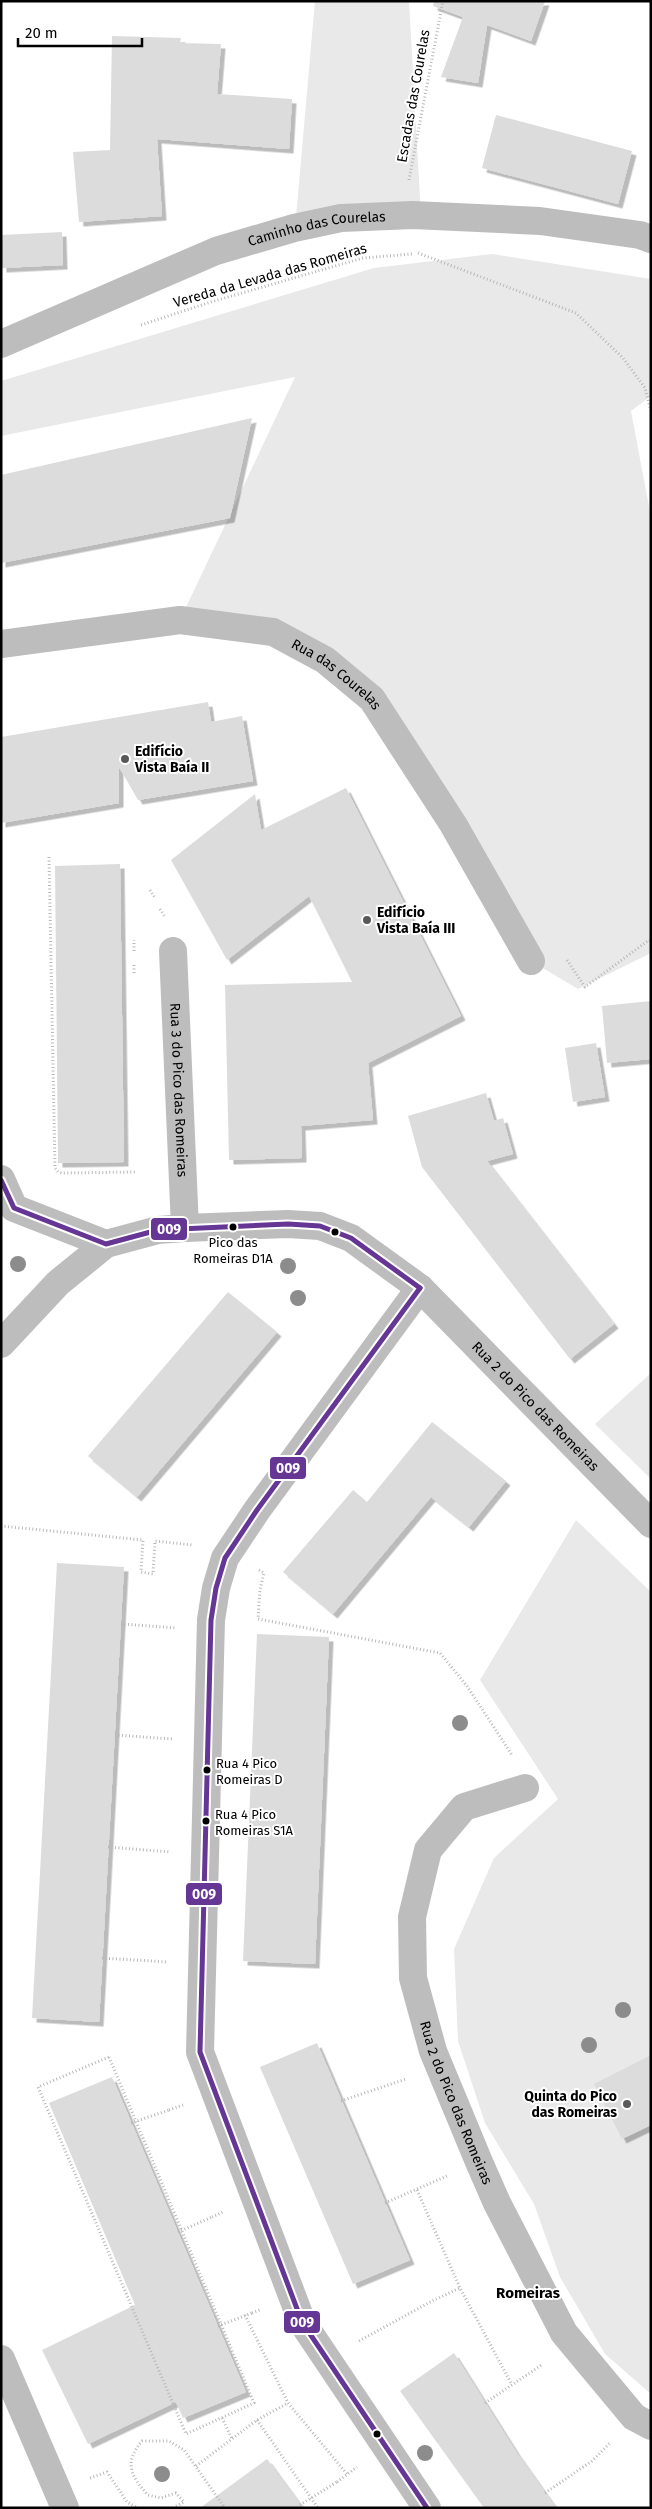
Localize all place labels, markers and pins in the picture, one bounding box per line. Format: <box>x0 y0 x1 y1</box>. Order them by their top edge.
place label: Edifício Vista Baía II <box>134 743 209 776</box>
marker: Edifício Vista Baía II <box>119 753 131 765</box>
place label: Edifício Vista Baía III <box>376 904 455 937</box>
marker: Edifício Vista Baía III <box>361 914 373 926</box>
marker: Pico das Romeiras D1A <box>228 1222 238 1232</box>
unlabelled marker <box>330 1227 340 1237</box>
place label: Pico das Romeiras D1A <box>193 1235 273 1266</box>
place label: Rua 4 Pico Romeiras D <box>216 1756 283 1787</box>
marker: Rua 4 Pico Romeiras D <box>202 1765 212 1775</box>
place label: Rua 4 Pico Romeiras S1A <box>215 1807 294 1838</box>
marker: Rua 4 Pico Romeiras S1A <box>201 1816 211 1826</box>
place label: Quinta do Pico das Romeiras <box>524 2088 617 2121</box>
marker: Quinta do Pico das Romeiras <box>621 2098 633 2110</box>
unlabelled marker <box>372 2429 382 2439</box>

